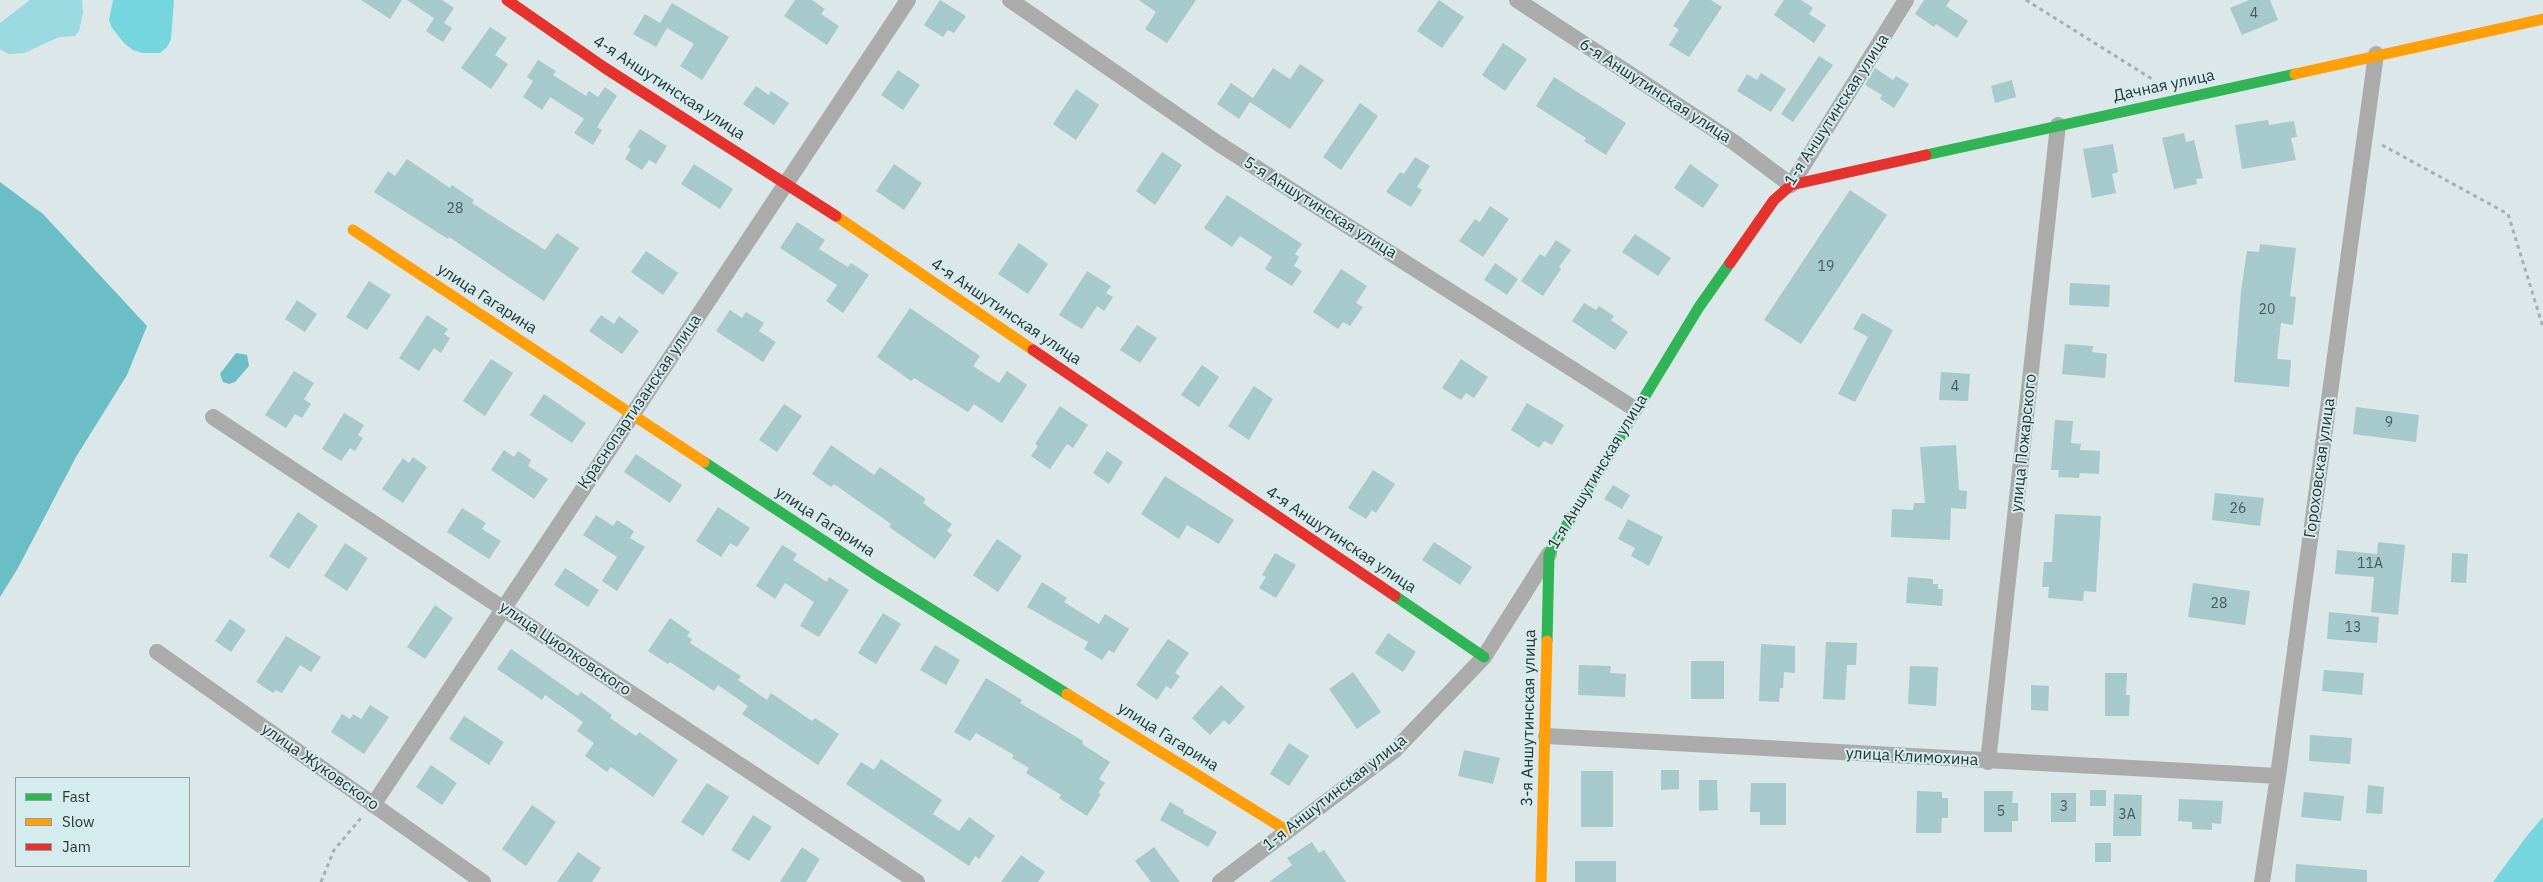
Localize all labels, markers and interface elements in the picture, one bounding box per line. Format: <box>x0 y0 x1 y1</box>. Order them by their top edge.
house number: 4 <box>2250 6 2258 22</box>
street label: 1-я Аншутинская улица <box>1781 31 1893 189</box>
street label: 4-я Аншутинская улица <box>590 32 748 144</box>
street label: 6-я Аншутинская улица <box>1576 35 1734 147</box>
street label: Дачная улица <box>2112 66 2216 106</box>
street label: 5-я Аншутинская улица <box>1240 153 1400 263</box>
house number: 28 <box>447 201 463 217</box>
street label: 4-я Аншутинская улица <box>927 255 1085 369</box>
house number: 19 <box>1818 259 1834 275</box>
street label: улица Гагарина <box>433 260 541 338</box>
house number: 20 <box>2259 302 2275 318</box>
street label: Краснопартизанская улица <box>574 311 706 493</box>
street label: улица Пожарского <box>2007 373 2041 513</box>
house number: 4 <box>1951 379 1959 395</box>
street label: 1-я Аншутинская улица <box>1544 391 1652 553</box>
street label: Гороховская улица <box>2301 397 2339 539</box>
house number: 9 <box>2385 415 2393 431</box>
street label: улица Гагарина <box>771 483 879 561</box>
street label: 4-я Аншутинская улица <box>1262 483 1420 597</box>
house number: 26 <box>2230 501 2246 517</box>
house number: 11А <box>2357 556 2383 572</box>
house number: 28 <box>2211 596 2227 612</box>
street label: улица Циолковского <box>495 598 635 700</box>
house number: 13 <box>2345 620 2361 636</box>
street label: 3-я Аншутинская улица <box>1518 629 1540 807</box>
street label: улица Гагарина <box>1114 698 1222 776</box>
street label: улица Жуковского <box>258 719 382 815</box>
street label: 1-я Аншутинская улица <box>1259 731 1411 855</box>
street label: улица Климохина <box>1845 744 1979 770</box>
legend <box>15 777 190 867</box>
text: Fast <box>62 787 90 806</box>
house number: 3 <box>2060 799 2068 815</box>
house number: 5 <box>1997 804 2005 820</box>
house number: 3А <box>2118 807 2136 823</box>
text: Slow <box>62 812 95 831</box>
text: Jam <box>62 837 91 856</box>

